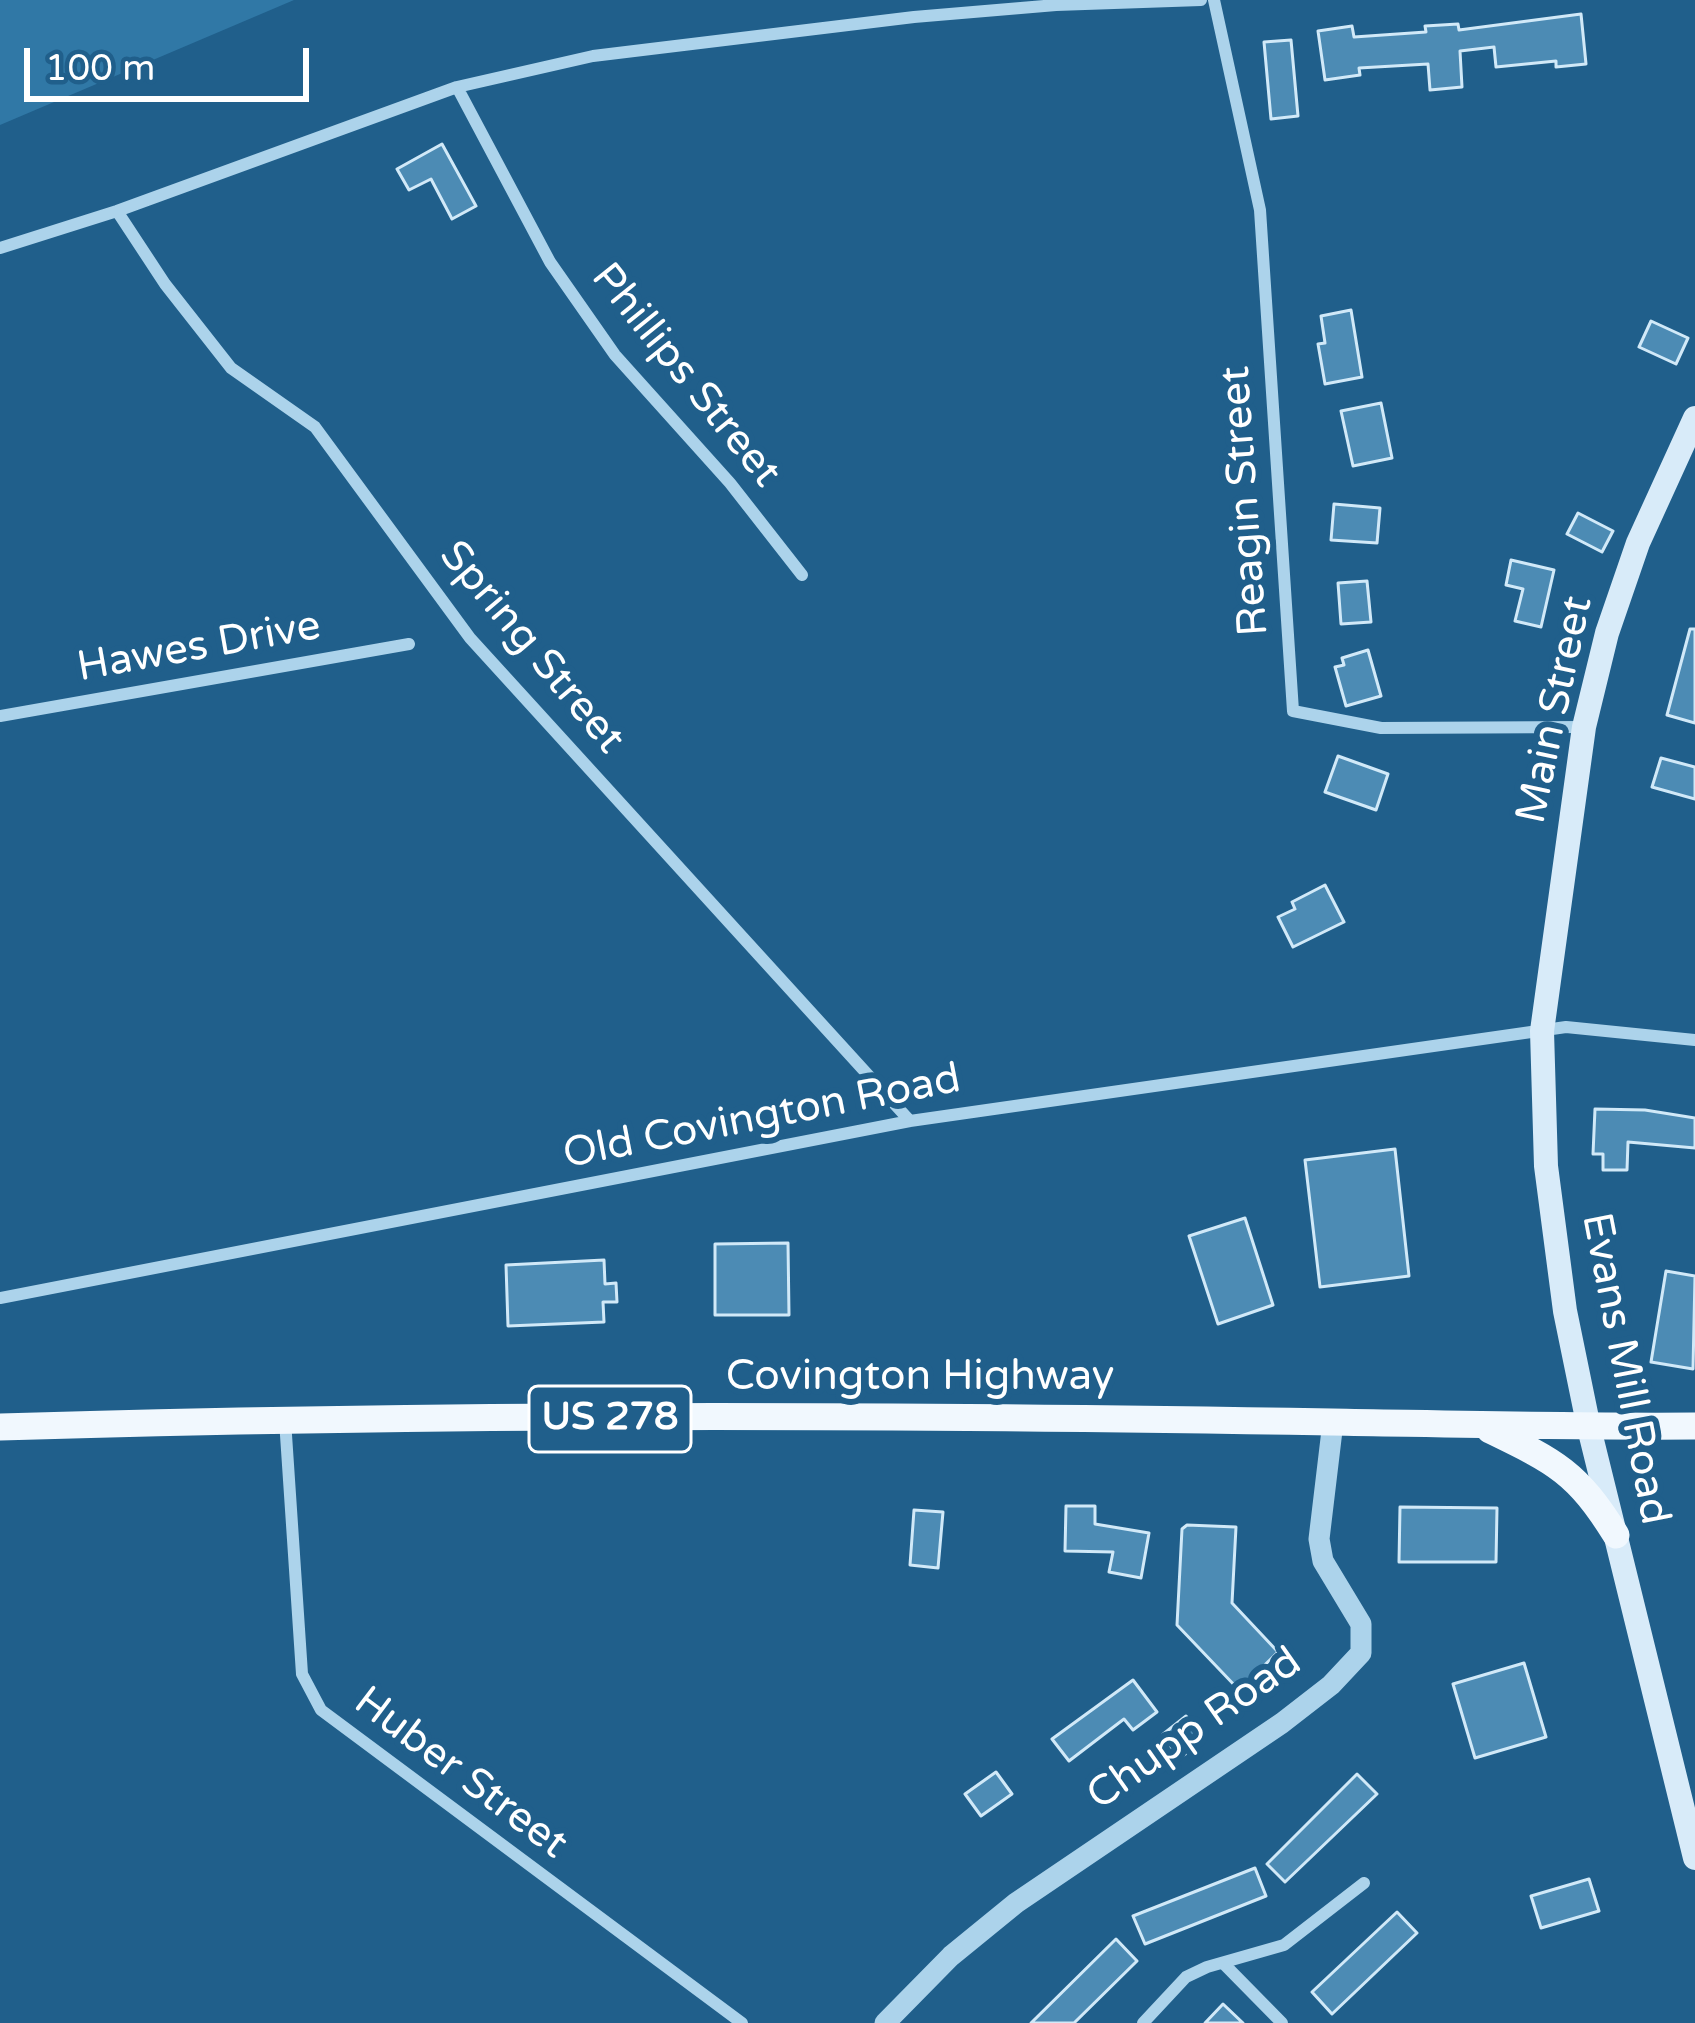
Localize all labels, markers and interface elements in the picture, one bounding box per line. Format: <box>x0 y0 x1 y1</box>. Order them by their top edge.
scale bar <box>30 24 315 98</box>
text: 100 m <box>45 47 155 90</box>
street label: Phillips Street <box>580 254 790 498</box>
street label: Reagin Street <box>1211 364 1281 638</box>
street label: Spring Street <box>428 532 634 764</box>
street label: Main Street <box>1507 592 1605 828</box>
street label: Hawes Drive <box>73 602 325 694</box>
street label: Old Covington Road <box>559 1055 965 1181</box>
street label: Evans Mill Road <box>1569 1209 1679 1529</box>
street label: Covington Highway <box>726 1353 1114 1403</box>
road number: US 278 <box>529 1386 691 1452</box>
street label: Chupp Road <box>1078 1638 1312 1822</box>
street label: Huber Street <box>343 1677 577 1871</box>

